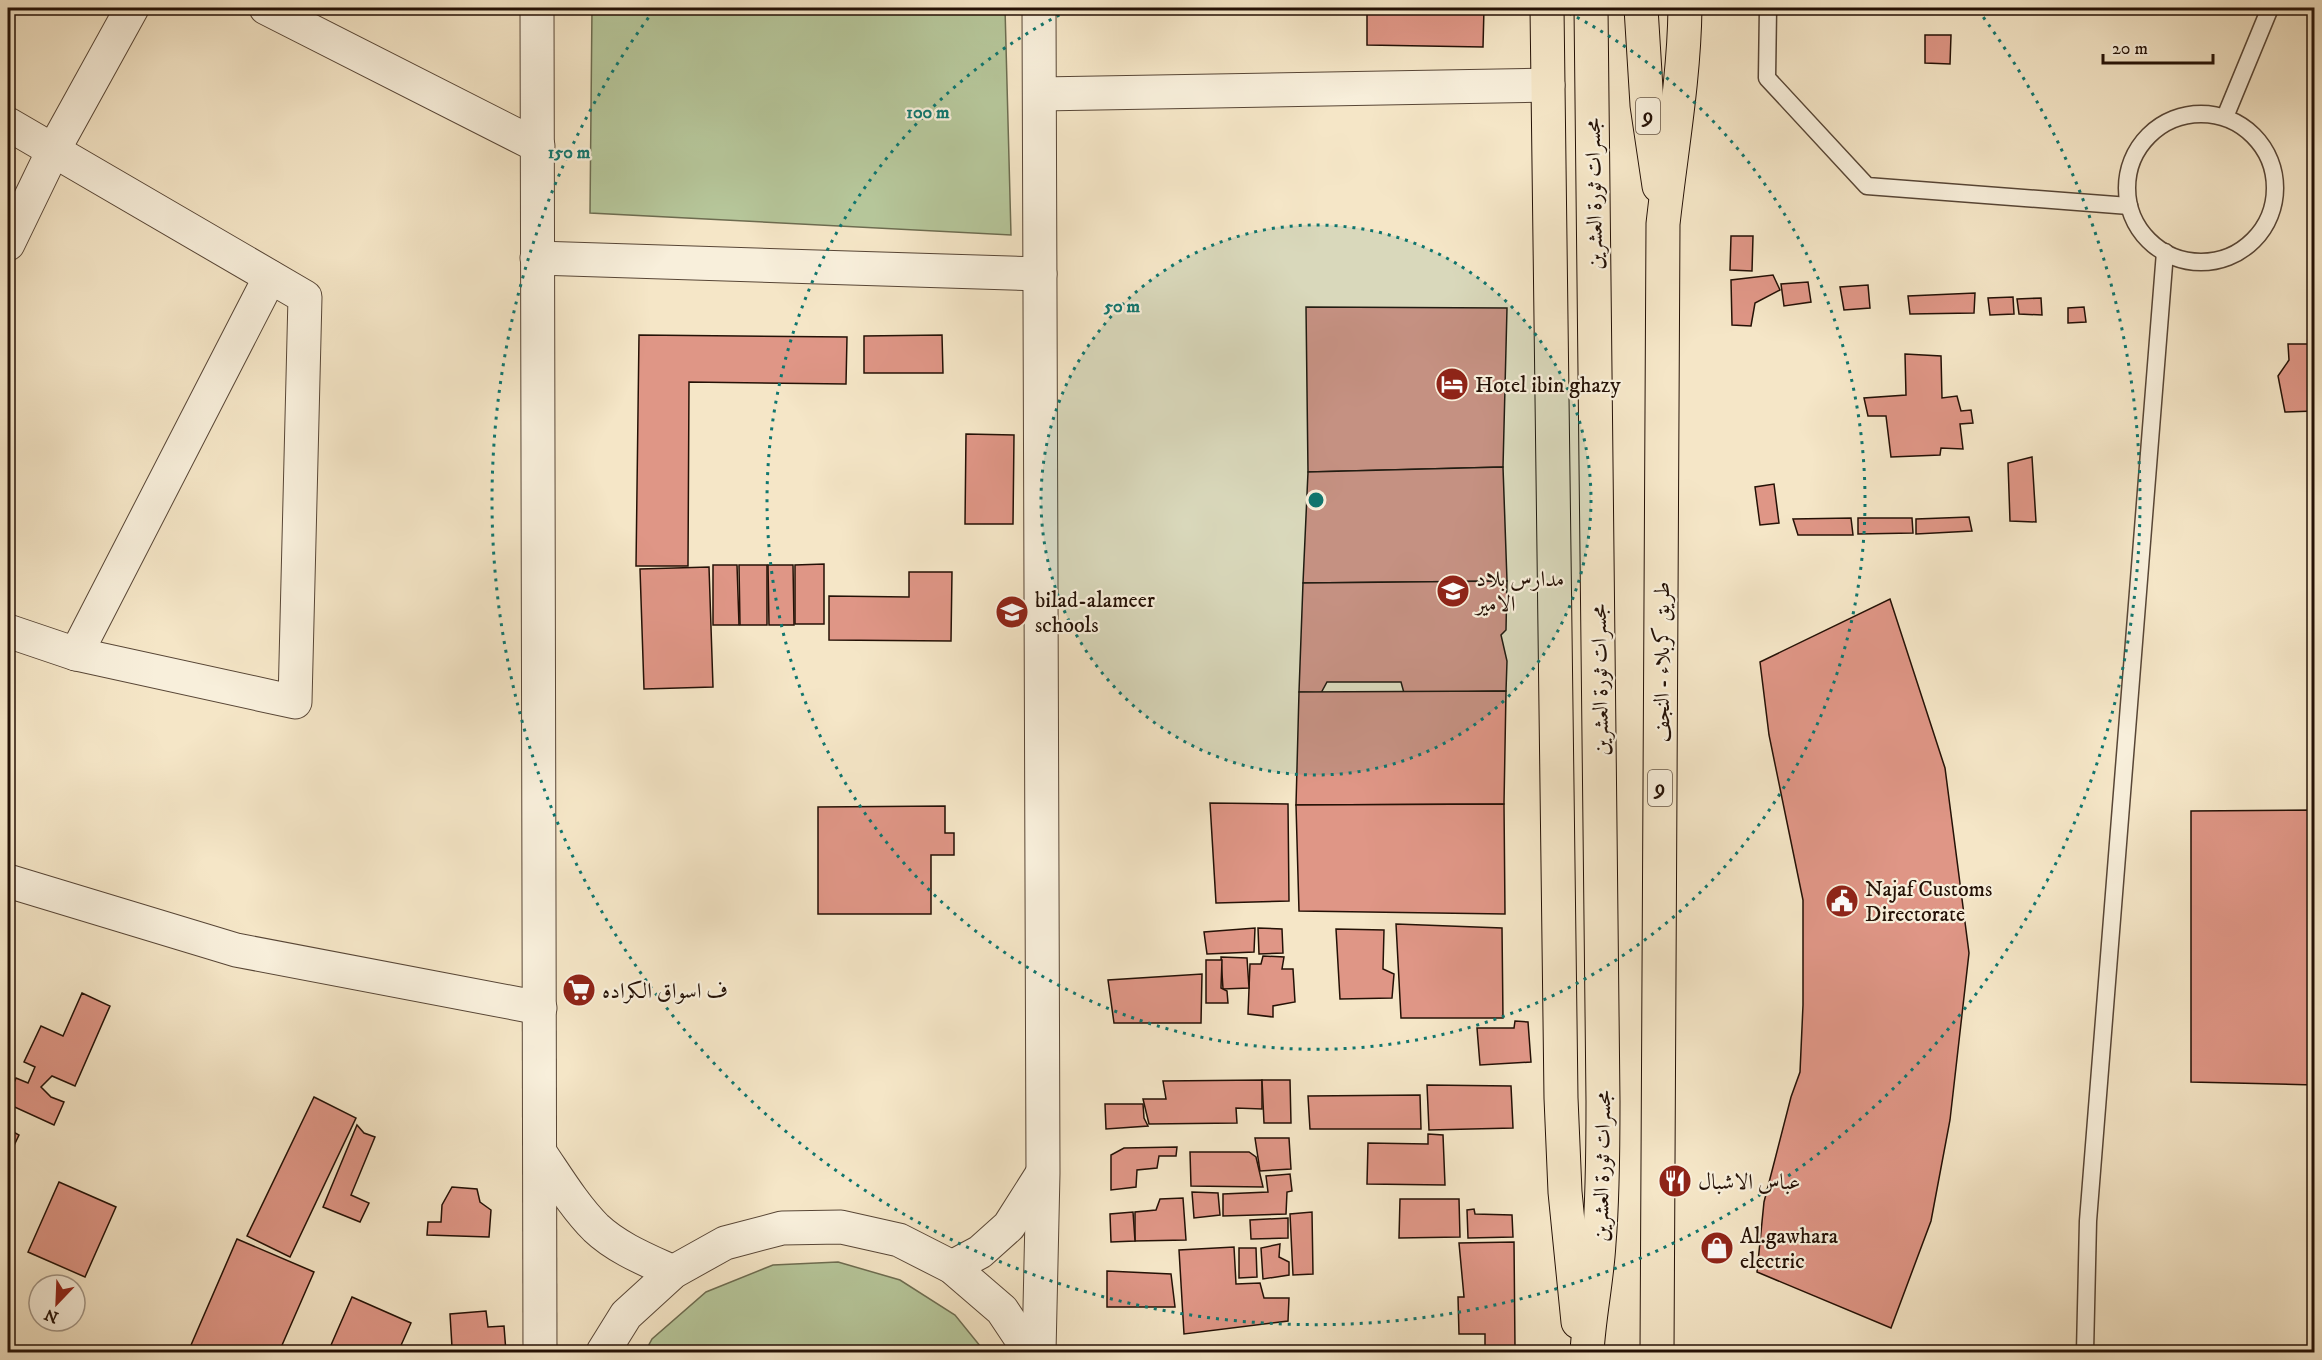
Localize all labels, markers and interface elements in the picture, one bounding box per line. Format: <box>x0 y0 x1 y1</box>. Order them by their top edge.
scale bar <box>2103 27 2212 65</box>
text: 20 m <box>2112 38 2148 60</box>
road number: 9 <box>1636 98 1660 134</box>
text: 100 m <box>906 102 950 124</box>
street label: مجسرات ثورة العشرين <box>1580 117 1609 270</box>
text: 150 m <box>548 142 591 164</box>
text: 50 m <box>1103 296 1140 318</box>
hotel icon: Hotel ibin ghazy <box>1434 366 1470 402</box>
place label: Hotel ibin ghazy <box>1475 372 1621 399</box>
centre of rings <box>1306 490 1326 510</box>
place label: مدارس بلاد الامير <box>1474 566 1564 618</box>
school or university icon: مدارس بلاد الامير <box>1435 573 1471 609</box>
street label: طريق کربلاء - النجف <box>1649 582 1676 742</box>
place label: bilad-alameer schools <box>1035 587 1156 639</box>
school or university icon: bilad-alameer schools <box>994 594 1030 630</box>
street label: مجسرات ثورة العشرين <box>1586 603 1615 756</box>
road number: 9 <box>1648 770 1672 806</box>
place label: Najaf Customs Directorate <box>1865 876 1992 928</box>
public building icon: Najaf Customs Directorate <box>1824 883 1860 919</box>
supermarket icon: ف اسواق الكراده <box>561 972 597 1008</box>
place label: ف اسواق الكراده <box>602 978 728 1005</box>
street label: مجسرات ثورة العشرين <box>1588 1089 1617 1242</box>
restaurant icon: عباس الاشبال <box>1657 1163 1693 1199</box>
place label: عباس الاشبال <box>1698 1169 1801 1196</box>
place label: Al.gawhara electric <box>1740 1223 1839 1275</box>
shop icon: Al.gawhara electric <box>1699 1230 1735 1266</box>
north arrow <box>27 1273 87 1333</box>
text: N <box>42 1304 61 1328</box>

